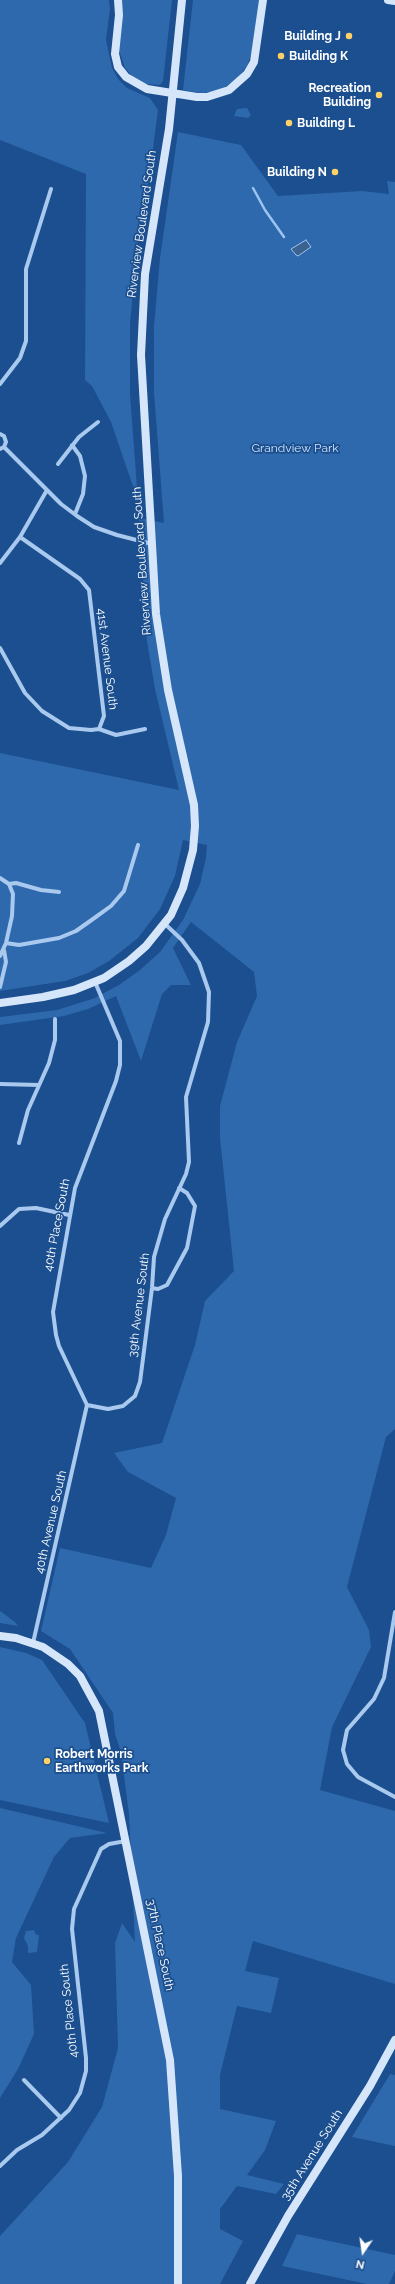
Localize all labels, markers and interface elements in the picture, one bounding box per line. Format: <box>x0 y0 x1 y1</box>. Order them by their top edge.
place label: Building J <box>284 29 341 43</box>
marker: Building J <box>344 31 354 41</box>
place label: Building K <box>289 49 348 63</box>
marker: Building K <box>276 51 286 61</box>
place label: Recreation Building <box>309 81 371 109</box>
marker: Recreation Building <box>374 90 384 100</box>
place label: Building L <box>297 116 355 130</box>
marker: Building L <box>284 118 294 128</box>
street label: Riverview Boulevard South <box>125 149 159 299</box>
place label: Building N <box>267 165 327 179</box>
marker: Building N <box>330 167 340 177</box>
park label: Grandview Park <box>252 441 338 455</box>
street label: Riverview Boulevard South <box>130 486 154 636</box>
street label: 41st Avenue South <box>94 607 120 711</box>
street label: 40th Place South <box>41 1177 73 1273</box>
street label: 39th Avenue South <box>125 1252 153 1358</box>
street label: 40th Avenue South <box>32 1469 70 1575</box>
place label: Robert Morris Earthworks Park <box>55 1747 148 1775</box>
marker: Robert Morris Earthworks Park <box>42 1756 52 1766</box>
street label: 37th Place South <box>143 1898 177 1992</box>
street label: 40th Place South <box>57 1963 81 2059</box>
street label: 35th Avenue South <box>278 2107 346 2203</box>
north arrow <box>343 2232 383 2272</box>
text: N <box>355 2257 366 2271</box>

